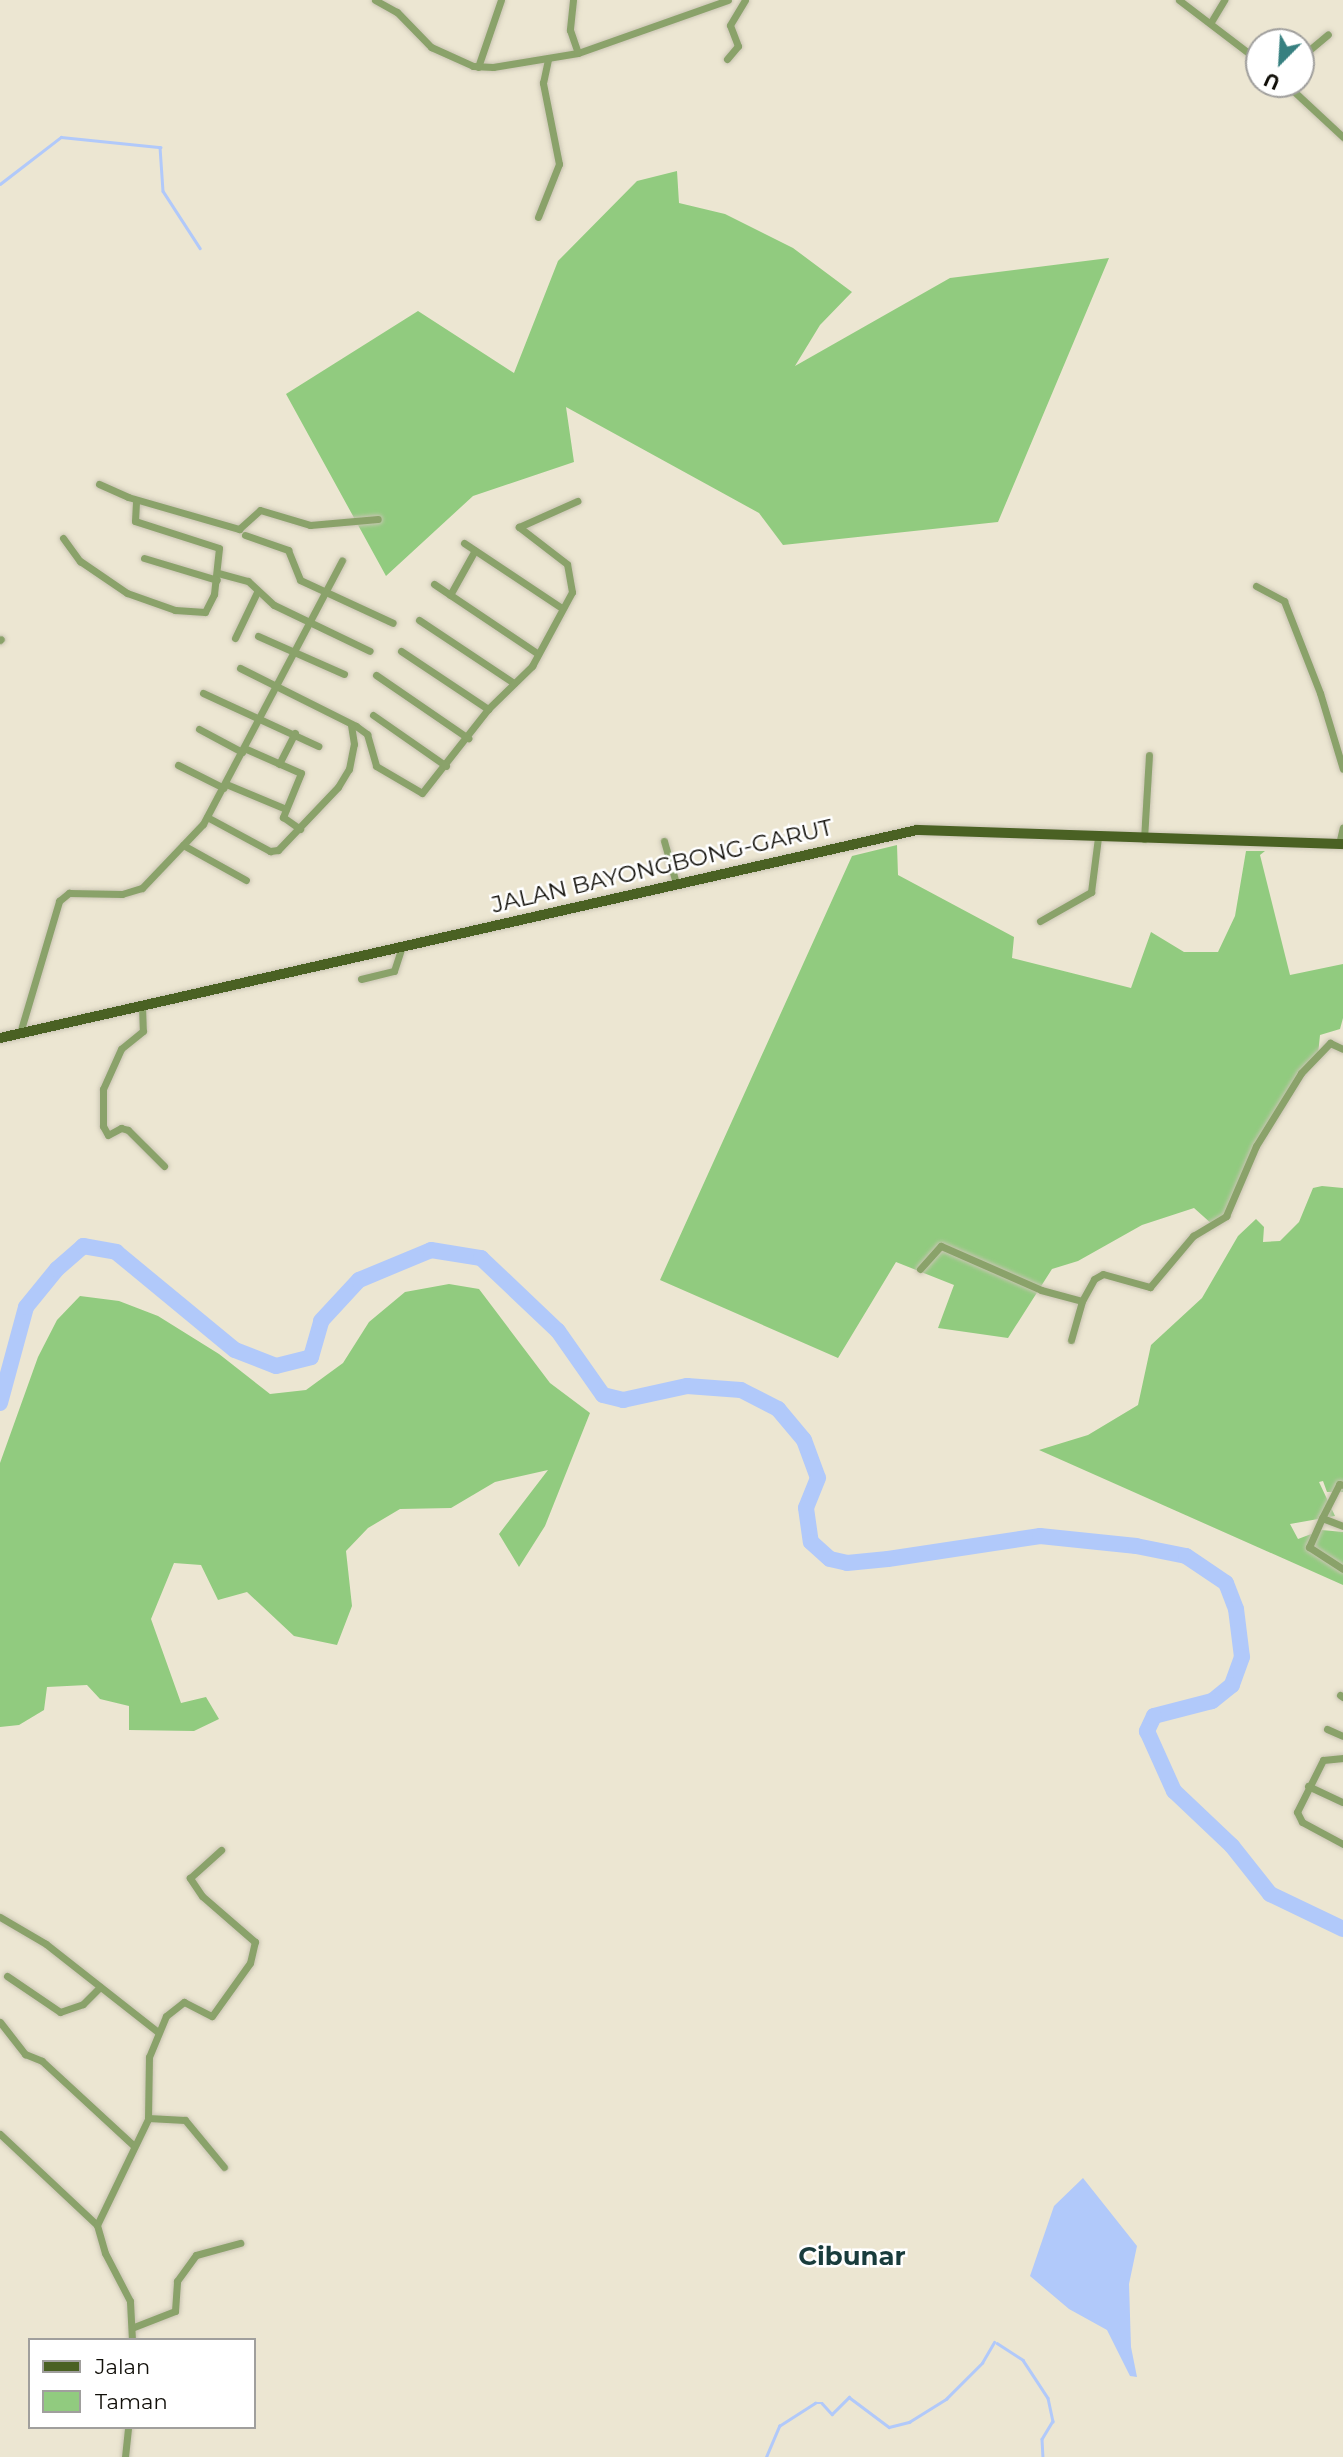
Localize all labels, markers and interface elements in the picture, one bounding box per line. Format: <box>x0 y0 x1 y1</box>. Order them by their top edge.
north arrow <box>1245 28 1315 98</box>
text: U <box>1261 67 1284 94</box>
street label: JALAN BAYONGBONG-GARUT <box>489 813 835 919</box>
district label: Cibunar <box>798 2241 906 2273</box>
legend <box>28 2338 256 2429</box>
text: Jalan <box>95 2354 150 2379</box>
text: Taman <box>95 2389 168 2414</box>

